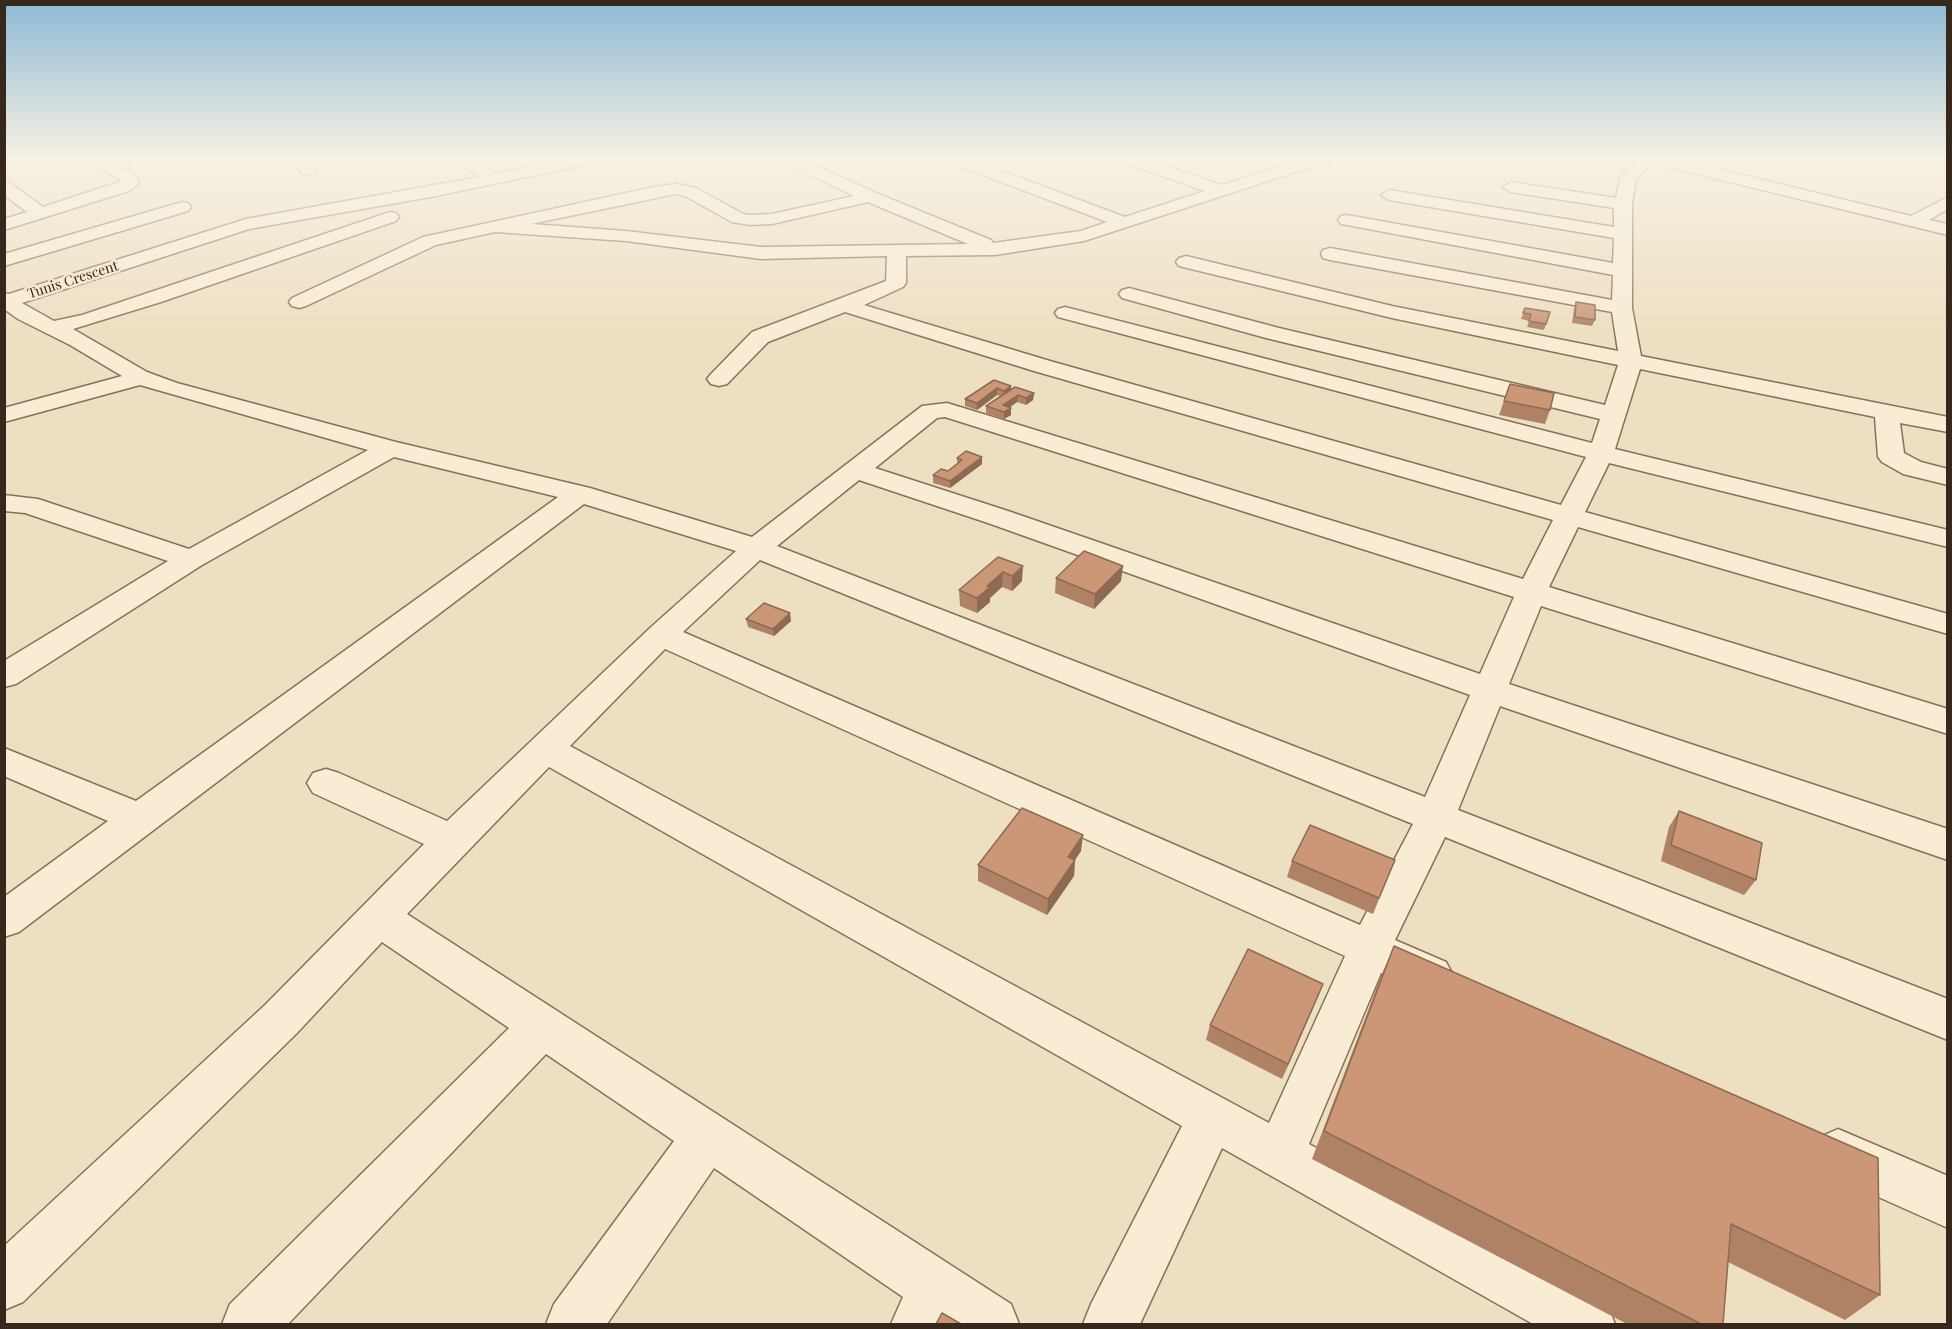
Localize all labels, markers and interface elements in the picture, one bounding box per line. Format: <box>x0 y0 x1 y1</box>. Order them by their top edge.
street label: Tunis Crescent <box>26 257 120 303</box>

